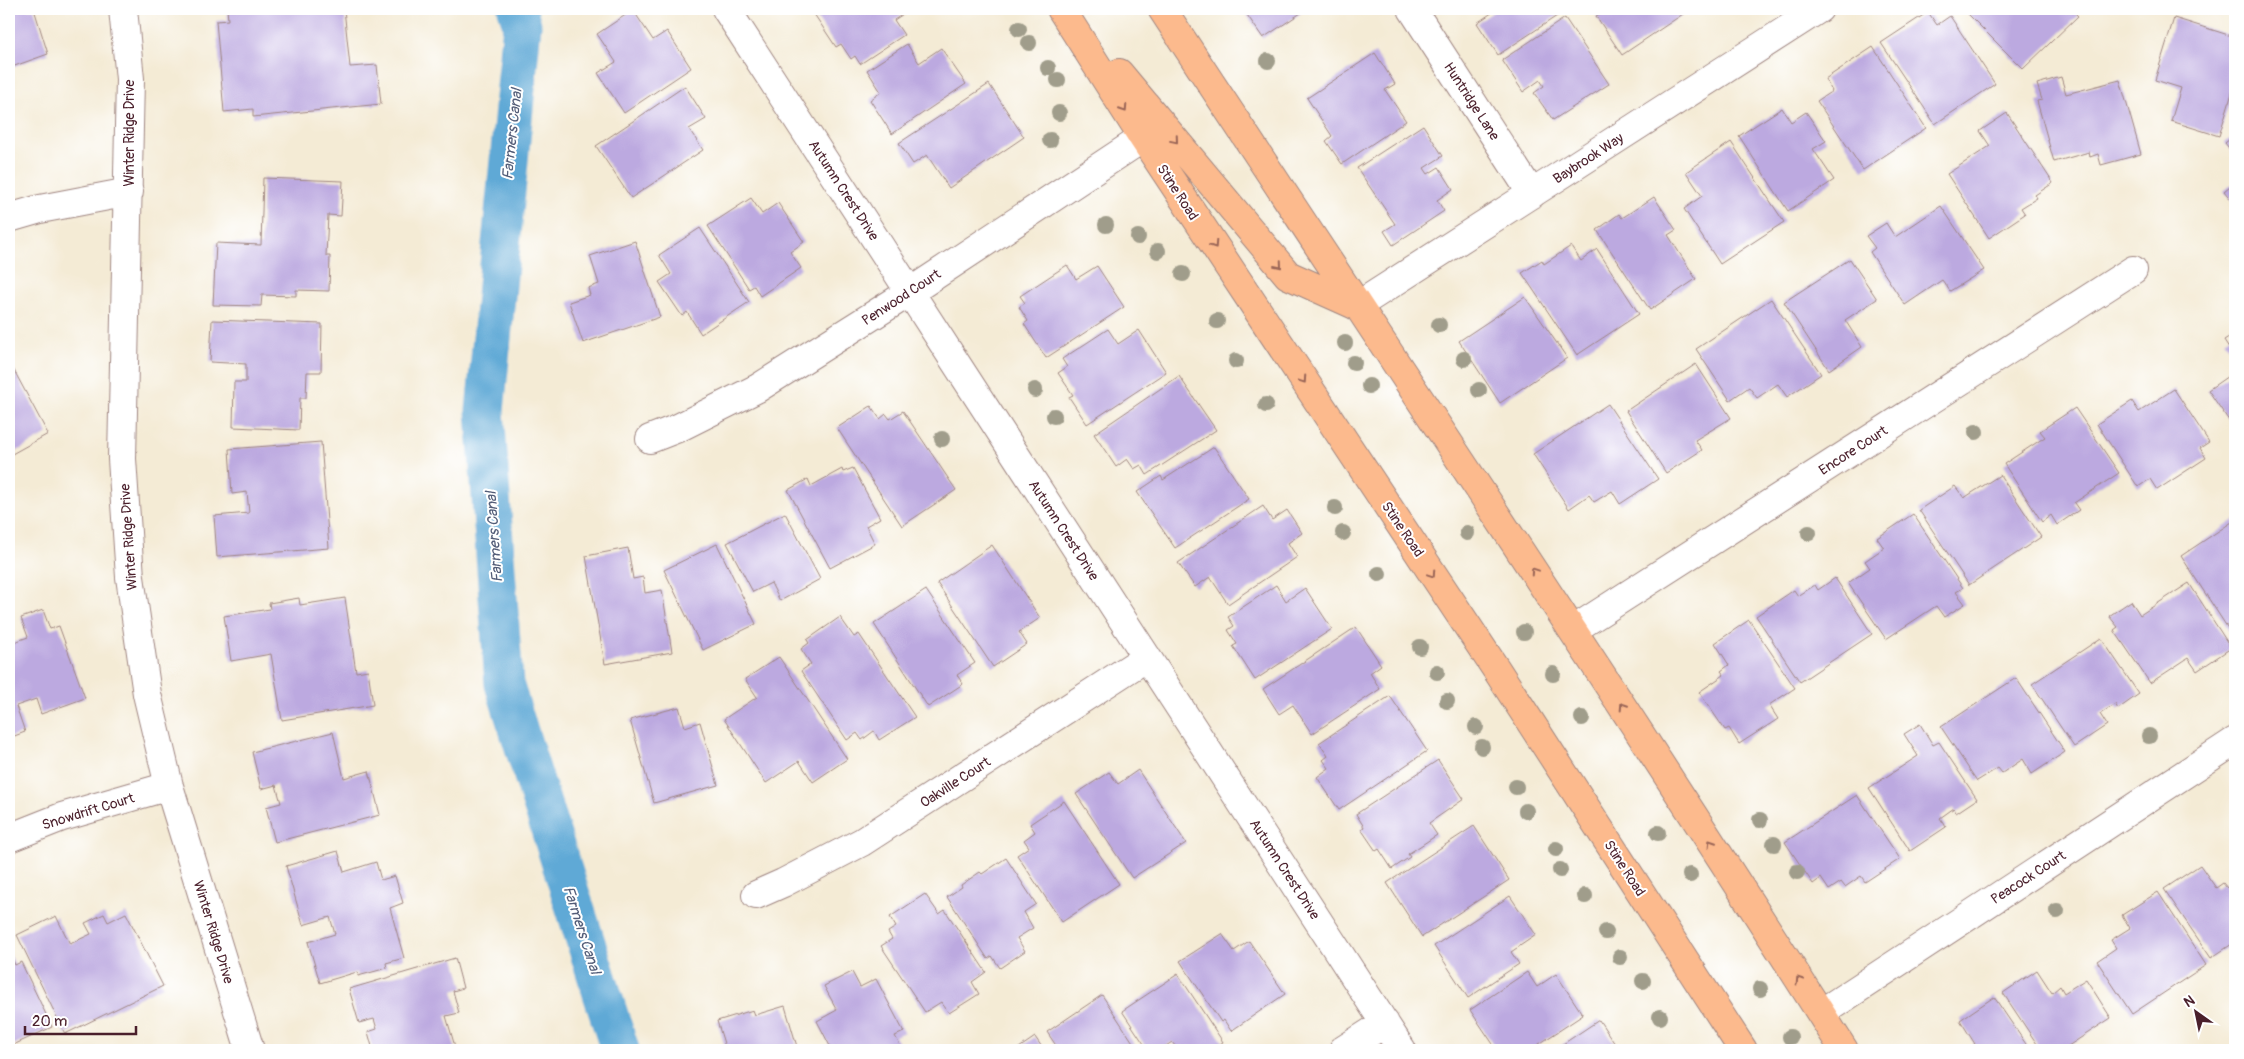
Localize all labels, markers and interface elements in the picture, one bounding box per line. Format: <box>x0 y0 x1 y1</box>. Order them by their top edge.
street label: Huntridge Lane <box>1440 59 1503 143</box>
street label: Winter Ridge Drive <box>121 79 138 186</box>
water label: Farmers Canal <box>498 86 527 180</box>
one-way arrow <box>1118 104 1128 113</box>
street label: Baybrook Way <box>1550 129 1627 187</box>
one-way arrow <box>1169 134 1178 143</box>
street label: Autumn Crest Drive <box>805 137 882 244</box>
street label: Stine Road <box>1153 161 1202 223</box>
one-way arrow <box>1207 239 1217 248</box>
one-way arrow <box>1274 259 1283 268</box>
street label: Penwood Court <box>859 265 944 329</box>
one-way arrow <box>1297 374 1306 384</box>
street label: Encore Court <box>1816 422 1891 479</box>
street label: Autumn Crest Drive <box>1025 477 1102 584</box>
street label: Winter Ridge Drive <box>116 483 141 591</box>
water label: Farmers Canal <box>482 489 507 583</box>
street label: Stine Road <box>1378 498 1427 560</box>
one-way arrow <box>1531 567 1540 576</box>
one-way arrow <box>1426 568 1436 577</box>
one-way arrow <box>1620 703 1629 712</box>
street label: Oakville Court <box>917 753 994 811</box>
street label: Snowdrift Court <box>40 789 137 834</box>
street label: Autumn Crest Drive <box>1246 816 1323 923</box>
street label: Stine Road <box>1600 837 1649 899</box>
one-way arrow <box>1708 839 1717 849</box>
street label: Peacock Court <box>1988 847 2069 908</box>
street label: Winter Ridge Drive <box>190 879 237 986</box>
water label: Farmers Canal <box>558 884 605 978</box>
one-way arrow <box>1796 976 1805 985</box>
north arrow <box>2172 986 2222 1036</box>
text: N <box>2181 992 2198 1011</box>
scale bar <box>25 1004 136 1036</box>
text: 20 m <box>32 1012 67 1031</box>

